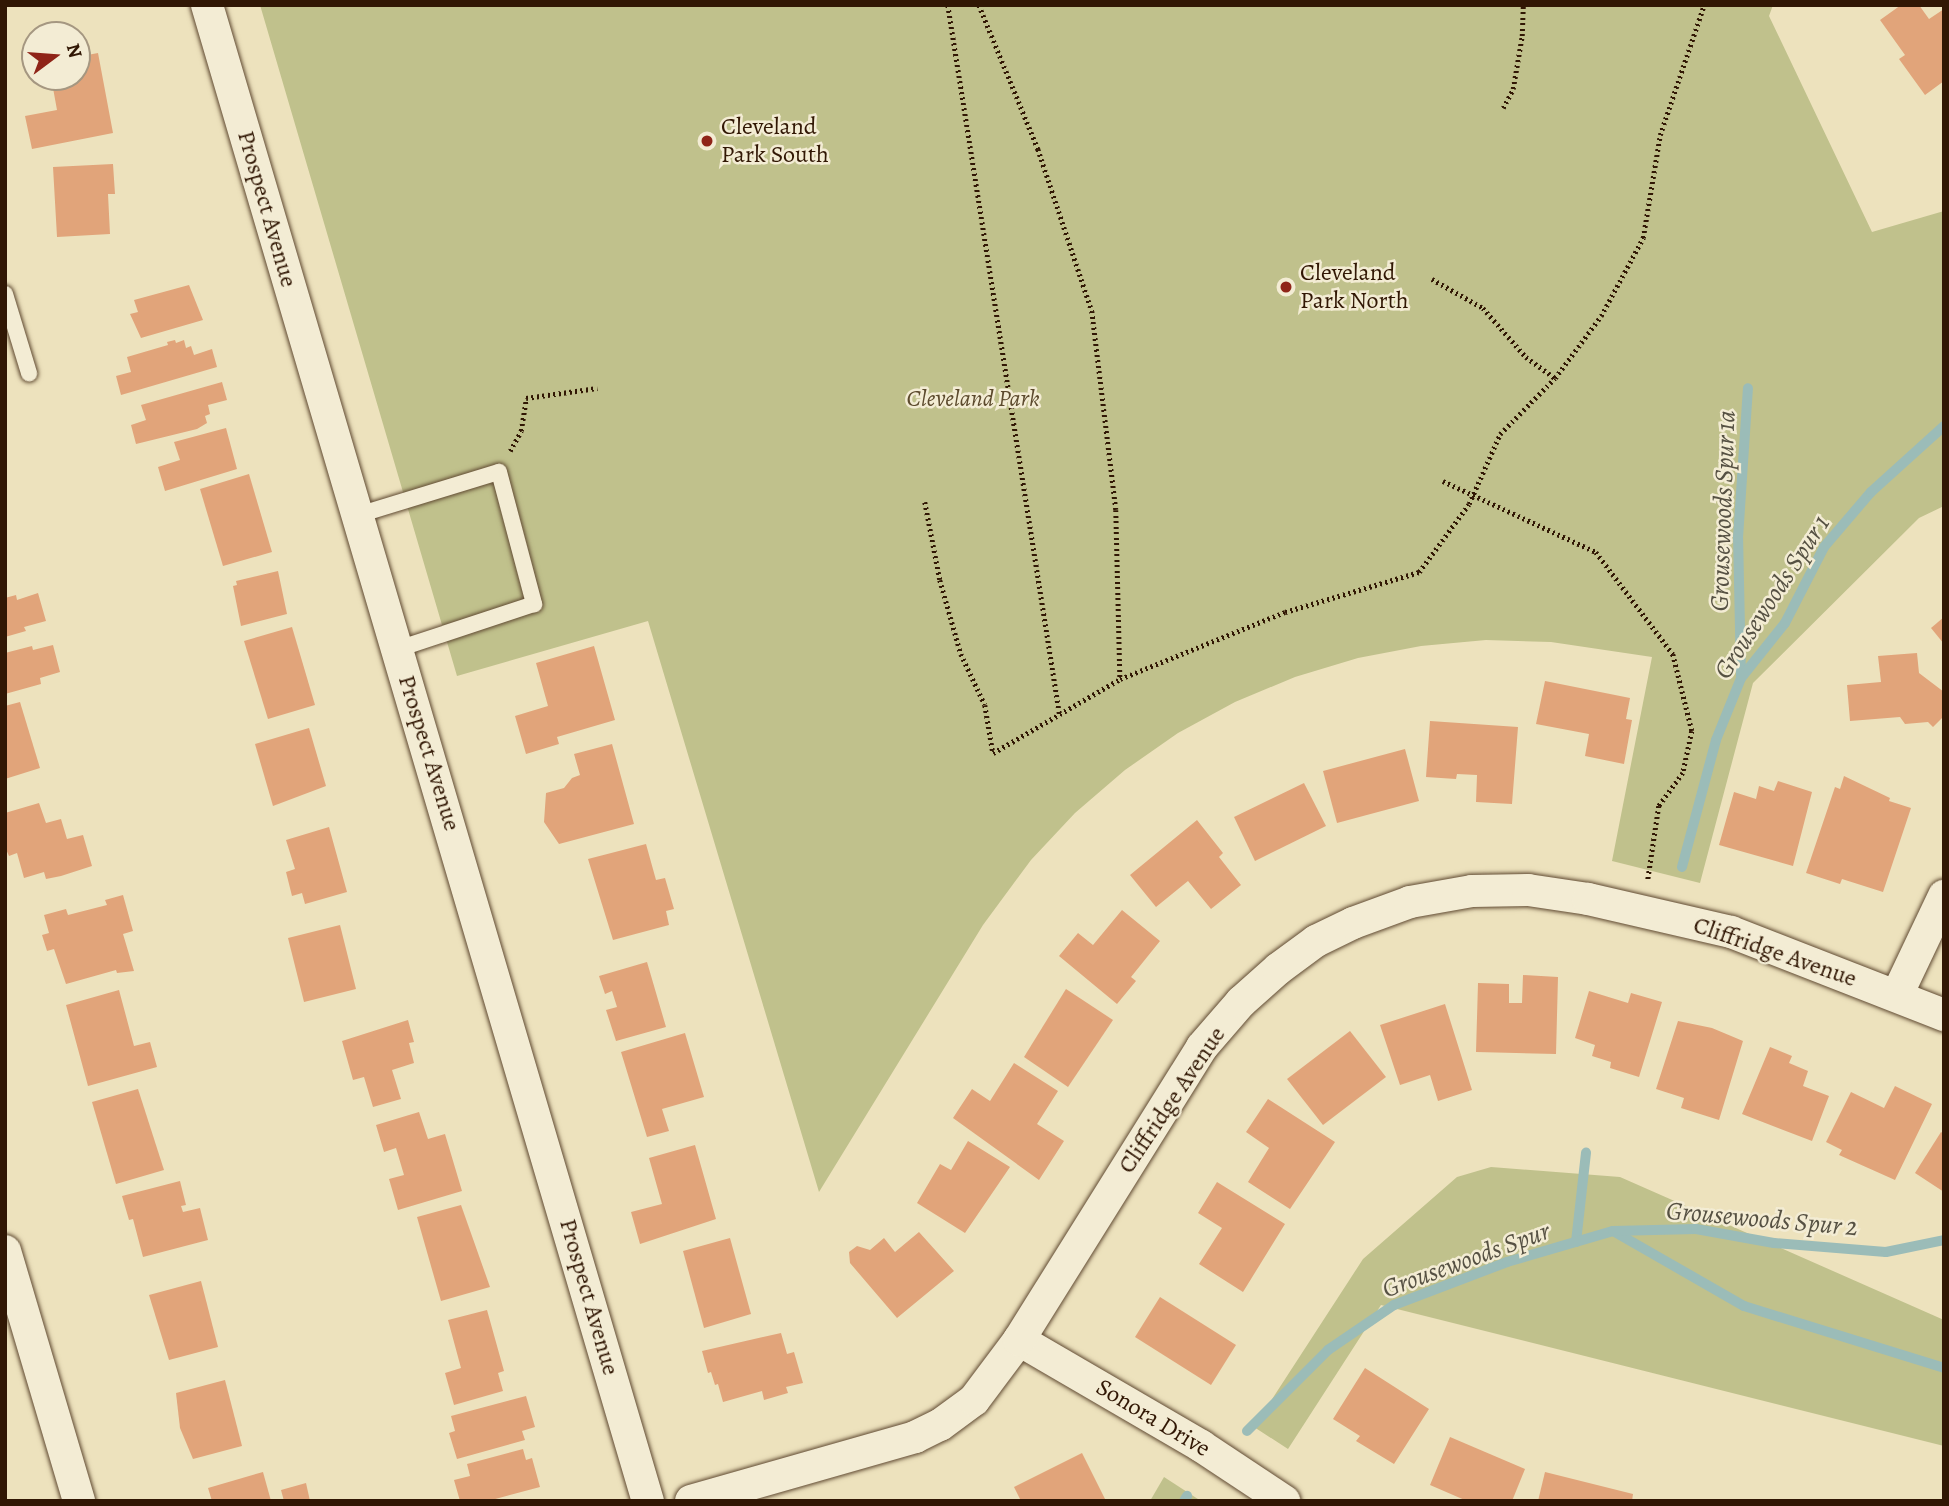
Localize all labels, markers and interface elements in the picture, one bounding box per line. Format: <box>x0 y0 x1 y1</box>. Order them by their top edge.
north arrow <box>21 21 91 91</box>
text: N <box>60 41 89 61</box>
place label: Cleveland Park South <box>721 113 829 169</box>
street label: Prospect Avenue <box>231 128 303 290</box>
marker: Cleveland Park South <box>699 133 715 149</box>
place label: Cleveland Park North <box>1300 259 1408 315</box>
marker: Cleveland Park North <box>1278 279 1294 295</box>
park label: Cleveland Park <box>906 385 1040 413</box>
water label: Grousewoods Spur 1a <box>1704 410 1742 612</box>
water label: Grousewoods Spur 1 <box>1707 509 1837 685</box>
street label: Prospect Avenue <box>392 672 466 834</box>
street label: Cliffridge Avenue <box>1690 911 1860 993</box>
street label: Cliffridge Avenue <box>1112 1021 1232 1179</box>
water label: Grousewoods Spur 2 <box>1665 1195 1859 1243</box>
water label: Grousewoods Spur <box>1378 1215 1554 1305</box>
street label: Prospect Avenue <box>553 1216 625 1378</box>
street label: Sonora Drive <box>1091 1373 1215 1463</box>

